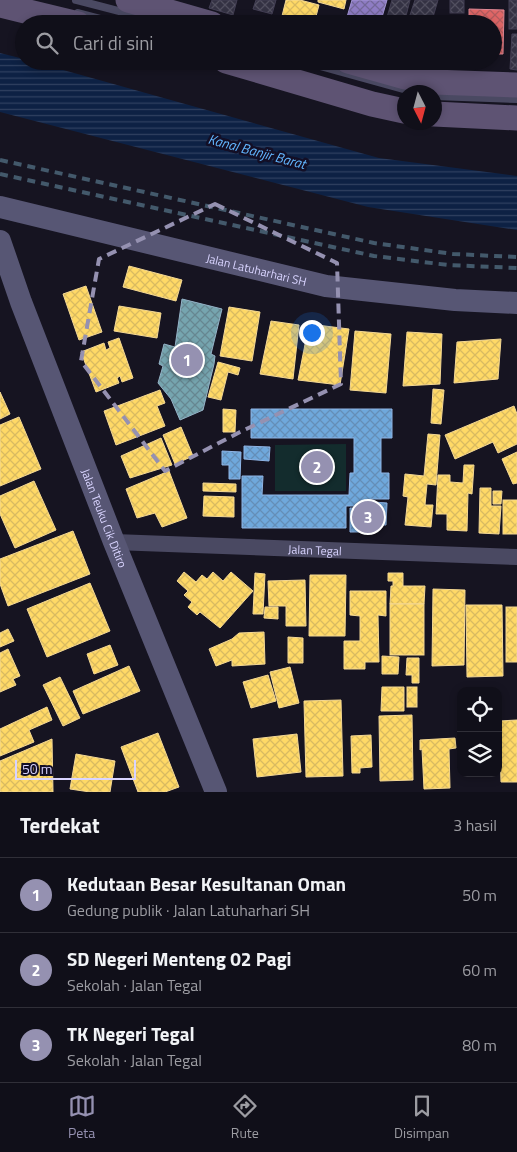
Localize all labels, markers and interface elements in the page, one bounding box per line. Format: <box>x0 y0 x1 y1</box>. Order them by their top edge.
search box <box>15 15 502 70</box>
text: Cari di sini <box>73 28 154 57</box>
icon: search <box>33 29 61 57</box>
north arrow <box>397 85 442 130</box>
water label: Kanal Banjir Barat <box>206 128 310 175</box>
street label: Jalan Latuharhari SH <box>204 248 309 291</box>
your location <box>299 320 325 346</box>
pin: 1 <box>171 341 203 379</box>
pin: 2 <box>301 448 333 486</box>
street label: Jalan Teuku Cik Ditiro <box>77 465 133 570</box>
pin: 3 <box>352 498 384 536</box>
street label: Jalan Tegal <box>288 539 342 560</box>
map controls <box>457 687 502 777</box>
button: locate <box>457 687 502 732</box>
button: layers <box>457 732 502 777</box>
scale bar <box>15 757 136 780</box>
text: 50 m <box>22 758 52 779</box>
text: Terdekat <box>20 809 100 841</box>
text: 3 hasil <box>453 813 497 837</box>
text: Kedutaan Besar Kesultanan Oman <box>67 869 346 898</box>
text: 1 <box>32 883 40 907</box>
text: 50 m <box>462 883 497 907</box>
text: Gedung publik · Jalan Latuharhari SH <box>67 898 310 922</box>
text: SD Negeri Menteng 02 Pagi <box>67 944 292 973</box>
text: 2 <box>32 958 40 982</box>
text: 60 m <box>462 958 497 982</box>
text: Sekolah · Jalan Tegal <box>67 973 202 997</box>
text: TK Negeri Tegal <box>67 1019 195 1048</box>
text: 3 <box>32 1033 40 1057</box>
text: 80 m <box>462 1033 497 1057</box>
text: Sekolah · Jalan Tegal <box>67 1048 202 1072</box>
tab: Peta <box>68 1092 96 1143</box>
tab: Rute <box>231 1092 259 1143</box>
tab: Disimpan <box>394 1092 449 1143</box>

